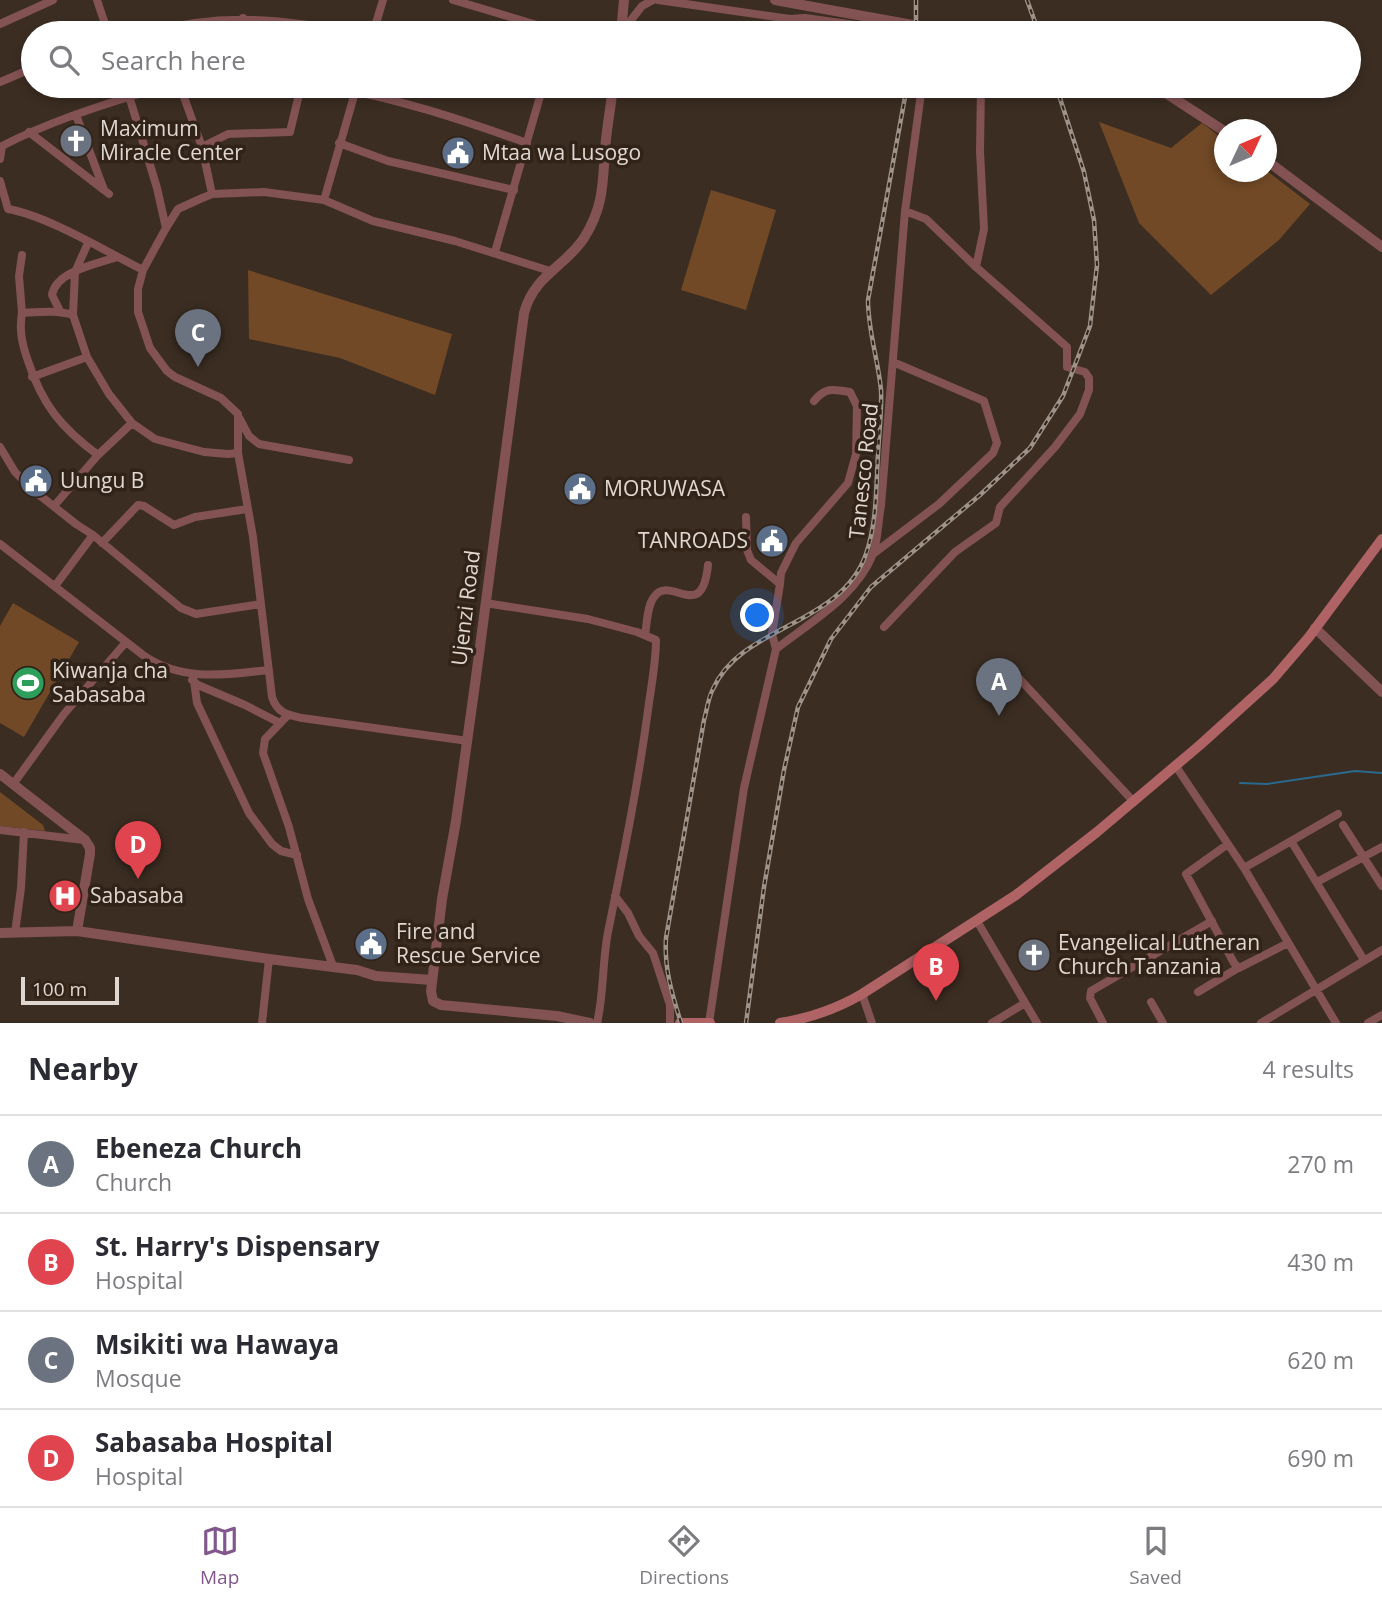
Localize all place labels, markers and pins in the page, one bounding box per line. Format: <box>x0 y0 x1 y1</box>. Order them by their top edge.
place label: Maximum Miracle Center <box>100 114 243 166</box>
church icon: Maximum Miracle Center <box>57 122 95 160</box>
public building icon: Mtaa wa Lusogo <box>439 134 477 172</box>
place label: Mtaa wa Lusogo <box>482 138 641 166</box>
pin: C <box>175 309 221 367</box>
public building icon: Uungu B <box>17 462 55 500</box>
place label: Uungu B <box>60 466 144 494</box>
public building icon: MORUWASA <box>561 470 599 508</box>
place label: MORUWASA <box>604 474 726 502</box>
public building icon: TANROADS <box>753 522 791 560</box>
place label: TANROADS <box>638 526 748 554</box>
place label: Kiwanja cha Sabasaba <box>52 656 168 708</box>
pin: A <box>976 658 1022 716</box>
sports icon: Kiwanja cha Sabasaba <box>9 664 47 702</box>
pin: D <box>115 821 161 879</box>
hospital icon: Sabasaba <box>46 877 84 915</box>
place label: Sabasaba <box>90 881 184 909</box>
place label: Fire and Rescue Service <box>396 917 540 969</box>
public building icon: Fire and Rescue Service <box>352 925 390 963</box>
place label: Evangelical Lutheran Church Tanzania <box>1058 928 1260 980</box>
church icon: Evangelical Lutheran Church Tanzania <box>1015 936 1053 974</box>
pin: B <box>913 943 959 1001</box>

